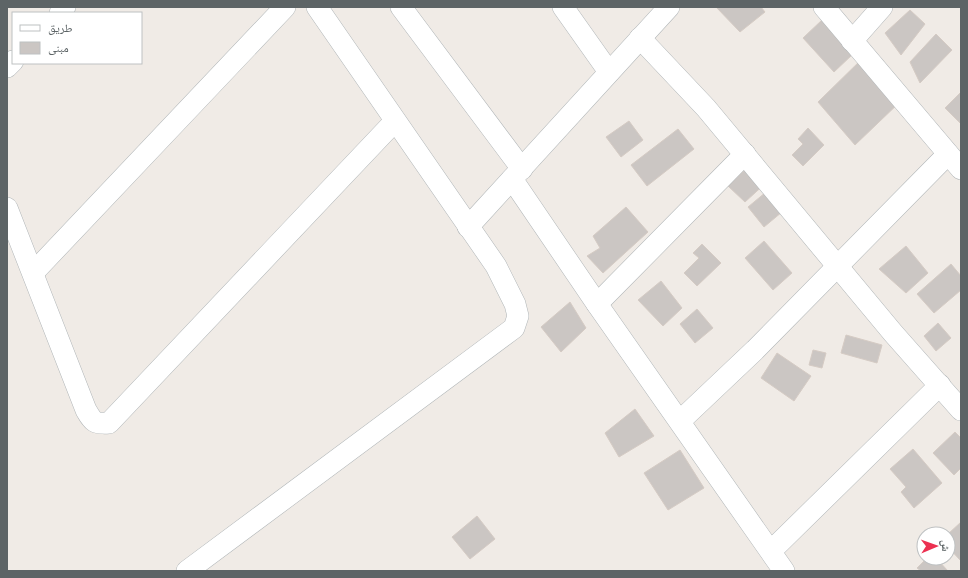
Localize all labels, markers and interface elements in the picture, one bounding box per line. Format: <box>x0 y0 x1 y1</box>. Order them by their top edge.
legend <box>12 12 142 64</box>
text: طريق <box>48 21 73 35</box>
text: مبنى <box>48 41 69 55</box>
north arrow <box>916 526 956 566</box>
text: ش <box>938 540 952 552</box>

